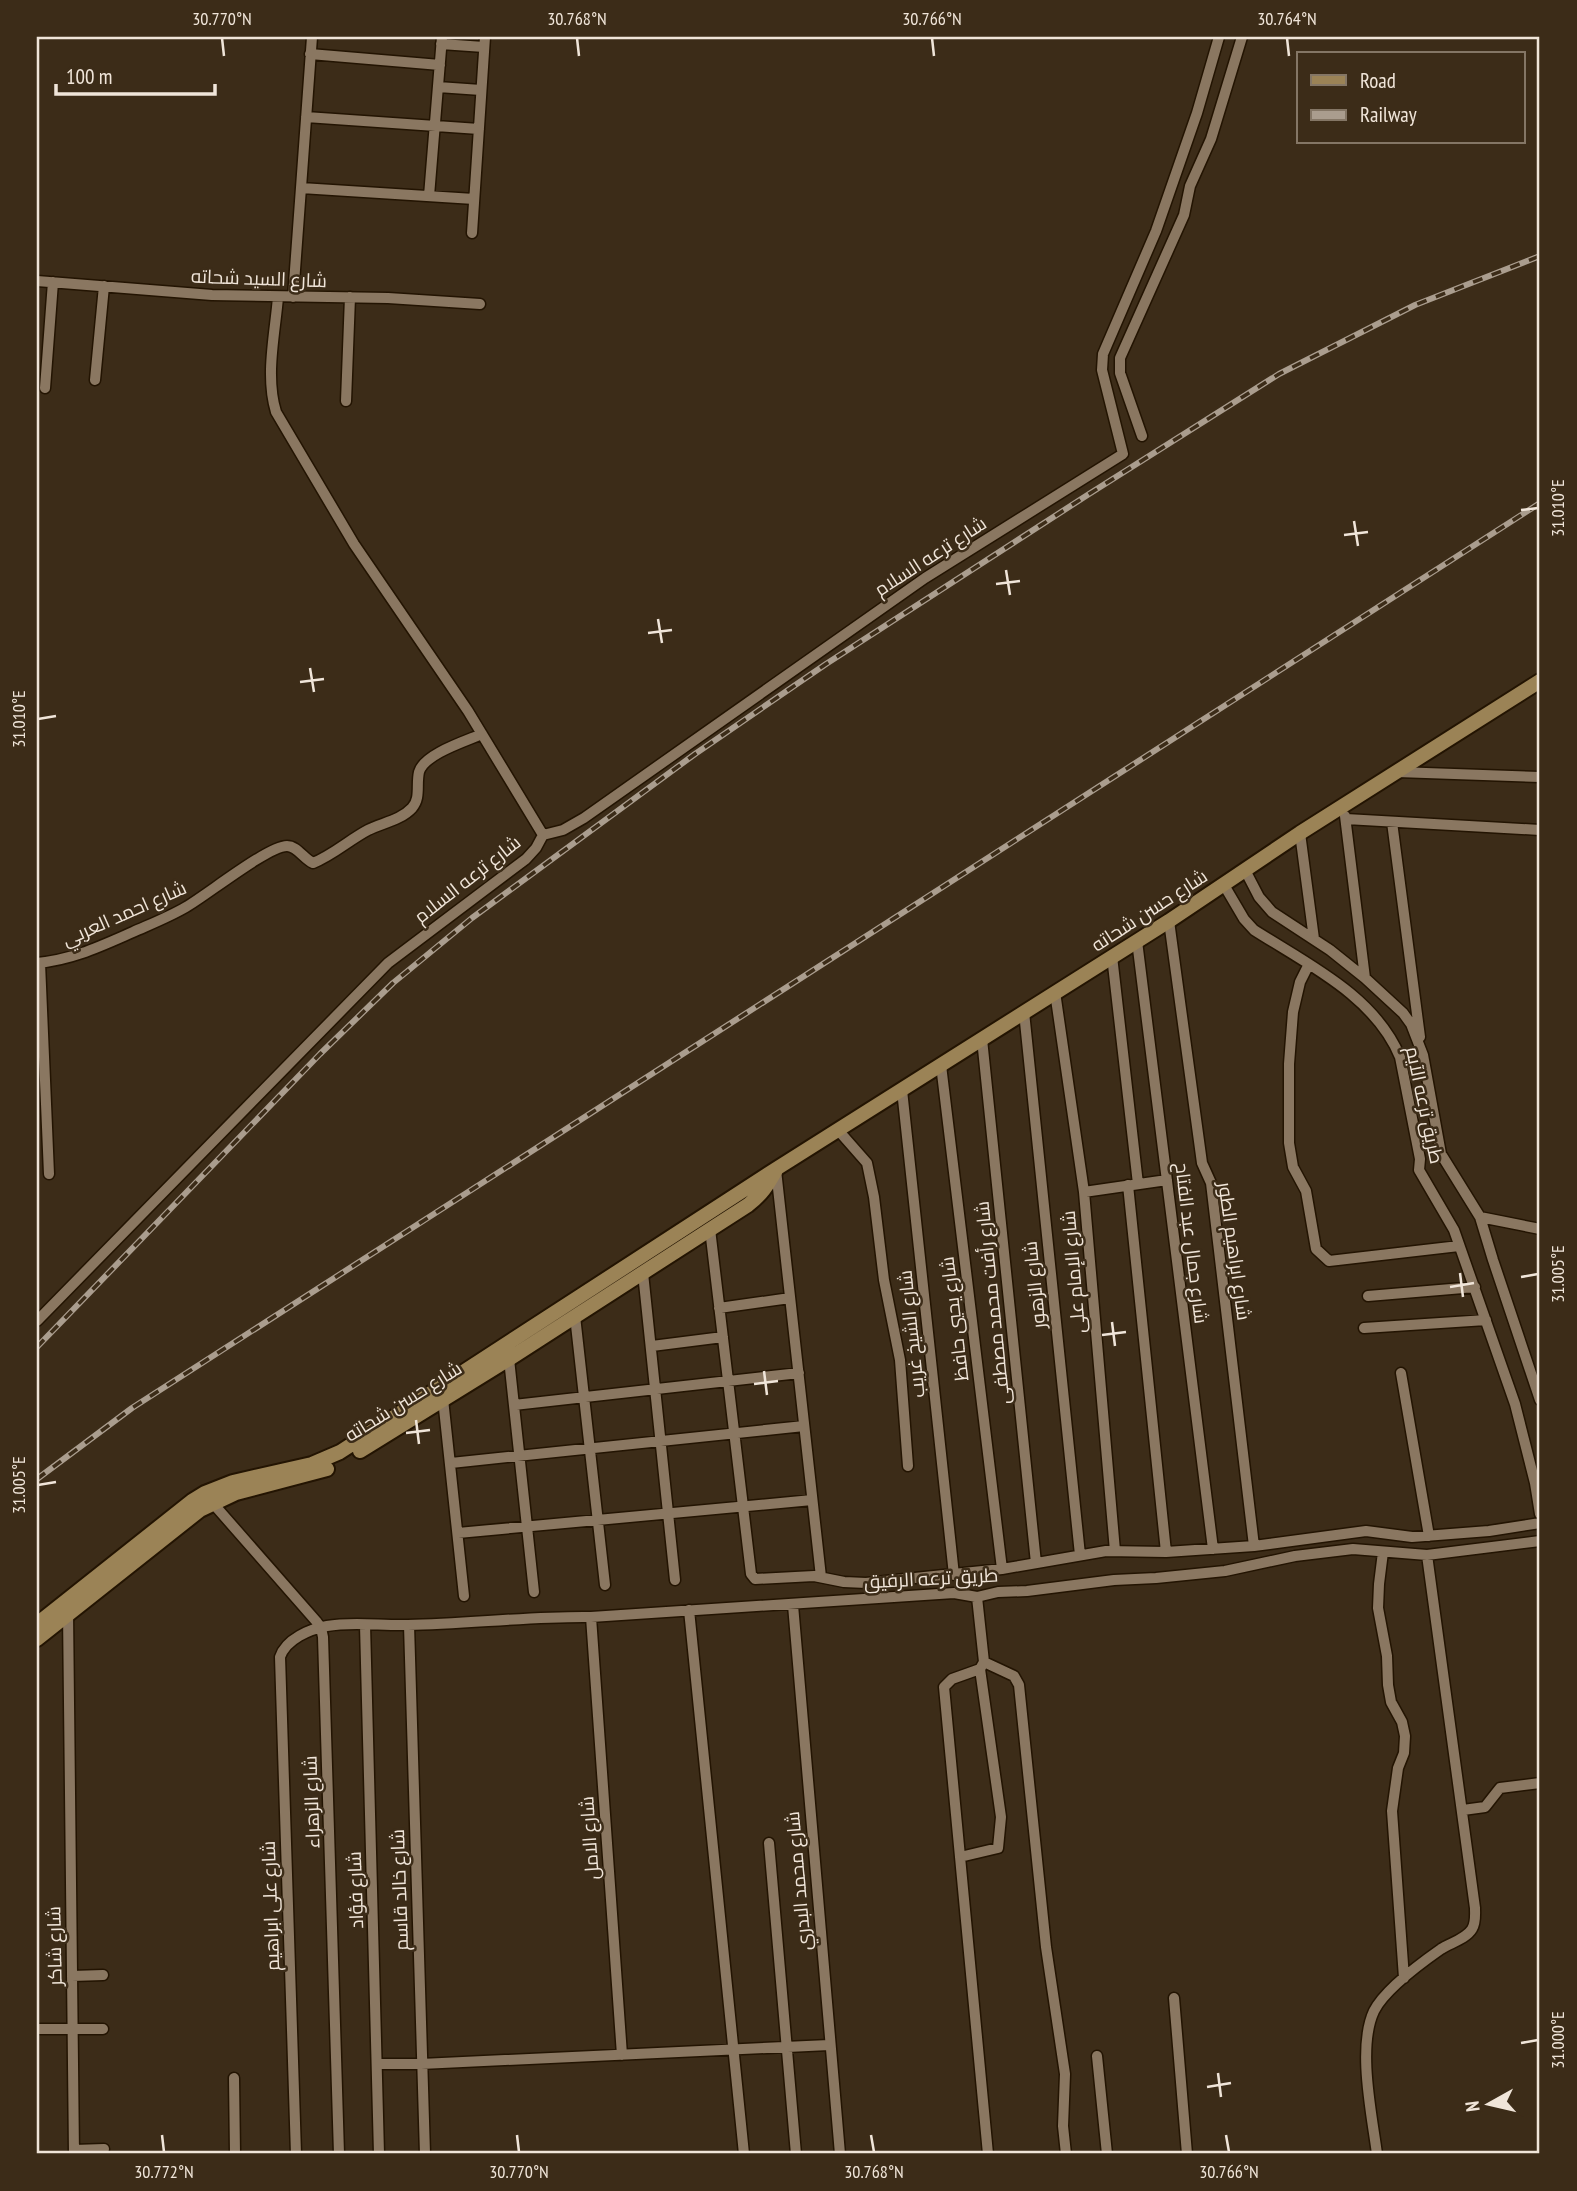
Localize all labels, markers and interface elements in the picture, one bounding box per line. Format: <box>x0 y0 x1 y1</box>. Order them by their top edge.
text: 30.770°N <box>192 7 252 30</box>
text: 30.768°N <box>547 7 607 30</box>
text: 30.766°N <box>902 7 962 30</box>
text: 30.764°N <box>1257 7 1317 30</box>
scale bar <box>56 52 215 96</box>
legend <box>1297 52 1524 144</box>
text: 100 m <box>66 63 112 90</box>
text: Road <box>1360 67 1396 94</box>
text: Railway <box>1360 101 1417 128</box>
street label: شارع السيد شحاته <box>190 264 327 294</box>
text: 31.010°E <box>1546 479 1569 537</box>
street label: شارع ترعه السلام <box>869 511 992 603</box>
text: 31.010°E <box>7 690 30 748</box>
street label: شارع ترعه السلام <box>409 830 527 930</box>
street label: شارع حسن شحاته <box>1086 864 1213 958</box>
street label: شارع احمد العربي <box>58 875 191 954</box>
street label: طريق ترعه الآيم <box>1399 1044 1449 1166</box>
street label: شارع جمال عبد الفتاح <box>1168 1161 1214 1325</box>
street label: شارع ابراهيم الطور <box>1211 1179 1257 1322</box>
street label: شارع رأفت محمد مصطفى <box>969 1200 1017 1406</box>
street label: شارع الإمام على <box>1056 1209 1092 1334</box>
street label: شارع الزهور <box>1017 1240 1053 1331</box>
text: 31.005°E <box>1546 1245 1569 1303</box>
street label: شارع يحيي حافظ <box>934 1255 976 1383</box>
street label: شارع الشيخ غريب <box>892 1269 932 1399</box>
street label: شارع حسن شحاته <box>340 1355 467 1448</box>
text: 31.005°E <box>7 1456 30 1514</box>
street label: طريق ترعه الرفيق <box>863 1562 999 1595</box>
street label: شارع الزهراء <box>297 1755 327 1849</box>
street label: شارع الامل <box>574 1795 606 1881</box>
street label: شارع محمد البدري <box>780 1810 819 1952</box>
street label: شارع خالد قاسم <box>385 1829 415 1951</box>
street label: شارع على ابراهيم <box>256 1840 286 1972</box>
street label: شارع فؤاد <box>342 1851 370 1929</box>
street label: شارع شاكر <box>41 1906 69 1987</box>
text: 31.000°E <box>1546 2011 1569 2069</box>
north arrow <box>1454 2068 1524 2138</box>
text: N <box>1460 2100 1485 2113</box>
text: 30.772°N <box>134 2160 194 2183</box>
text: 30.770°N <box>489 2160 549 2183</box>
text: 30.768°N <box>844 2160 904 2183</box>
text: 30.766°N <box>1199 2160 1259 2183</box>

